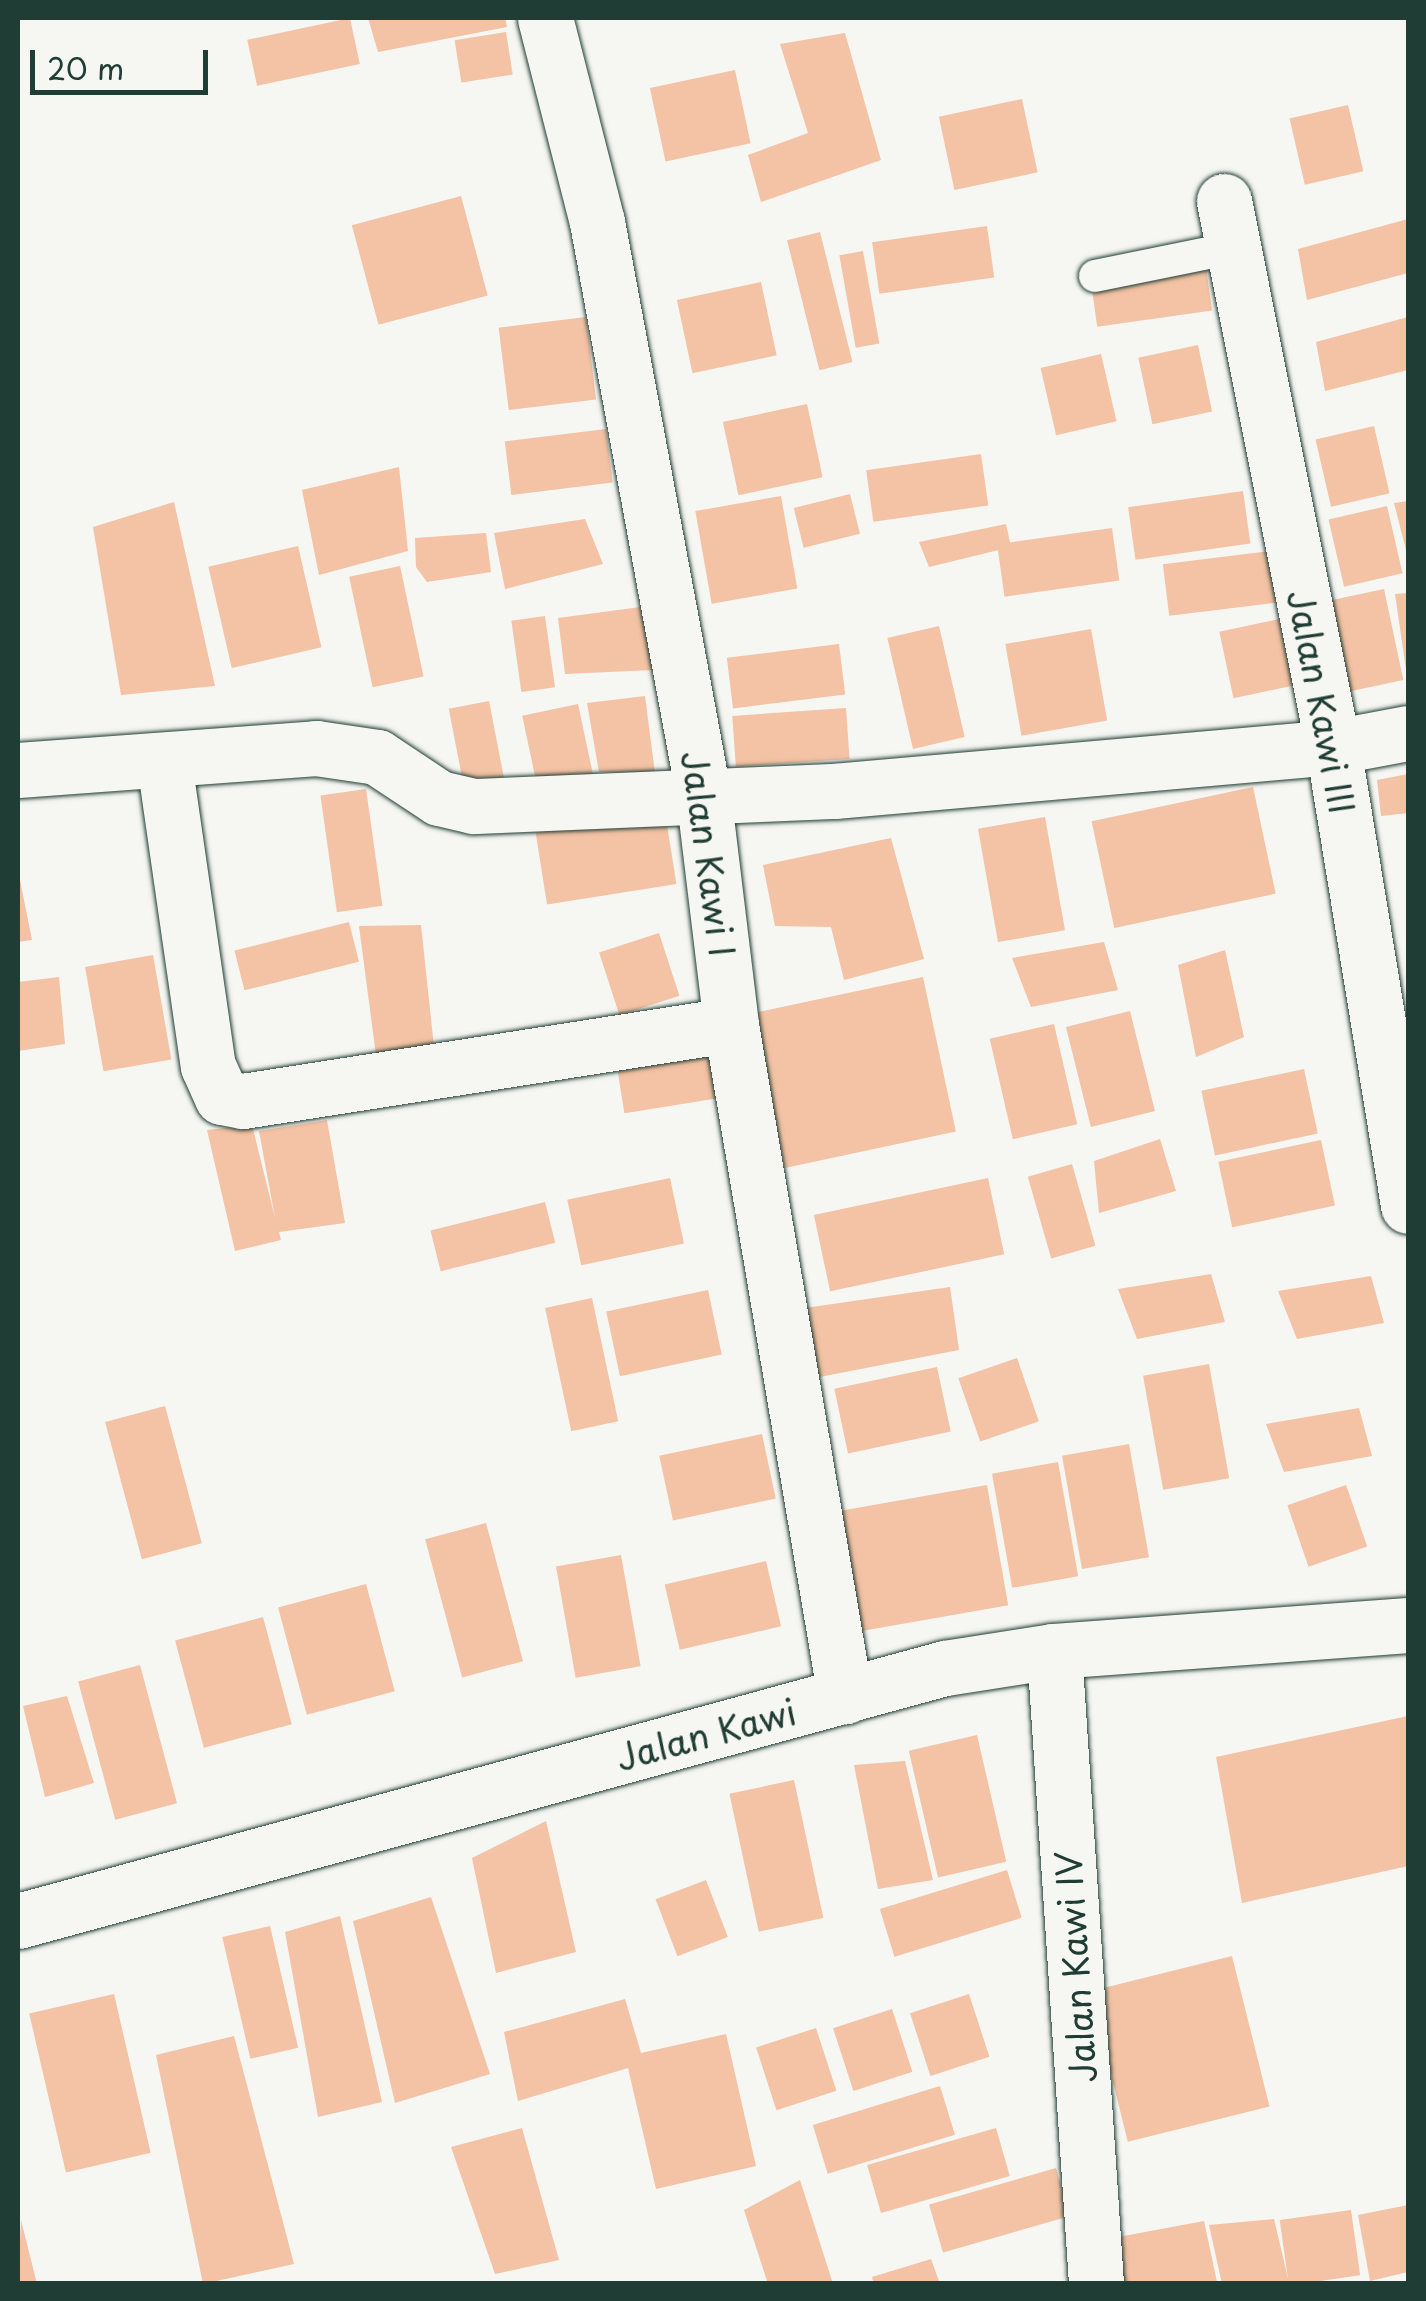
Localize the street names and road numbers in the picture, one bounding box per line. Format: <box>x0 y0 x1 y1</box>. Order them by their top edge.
street label: Jalan Kawi III <box>1280 586 1364 818</box>
street label: Jalan Kawi I <box>674 748 744 960</box>
street label: Jalan Kawi <box>611 1690 801 1778</box>
street label: Jalan Kawi IV <box>1046 1850 1104 2084</box>

